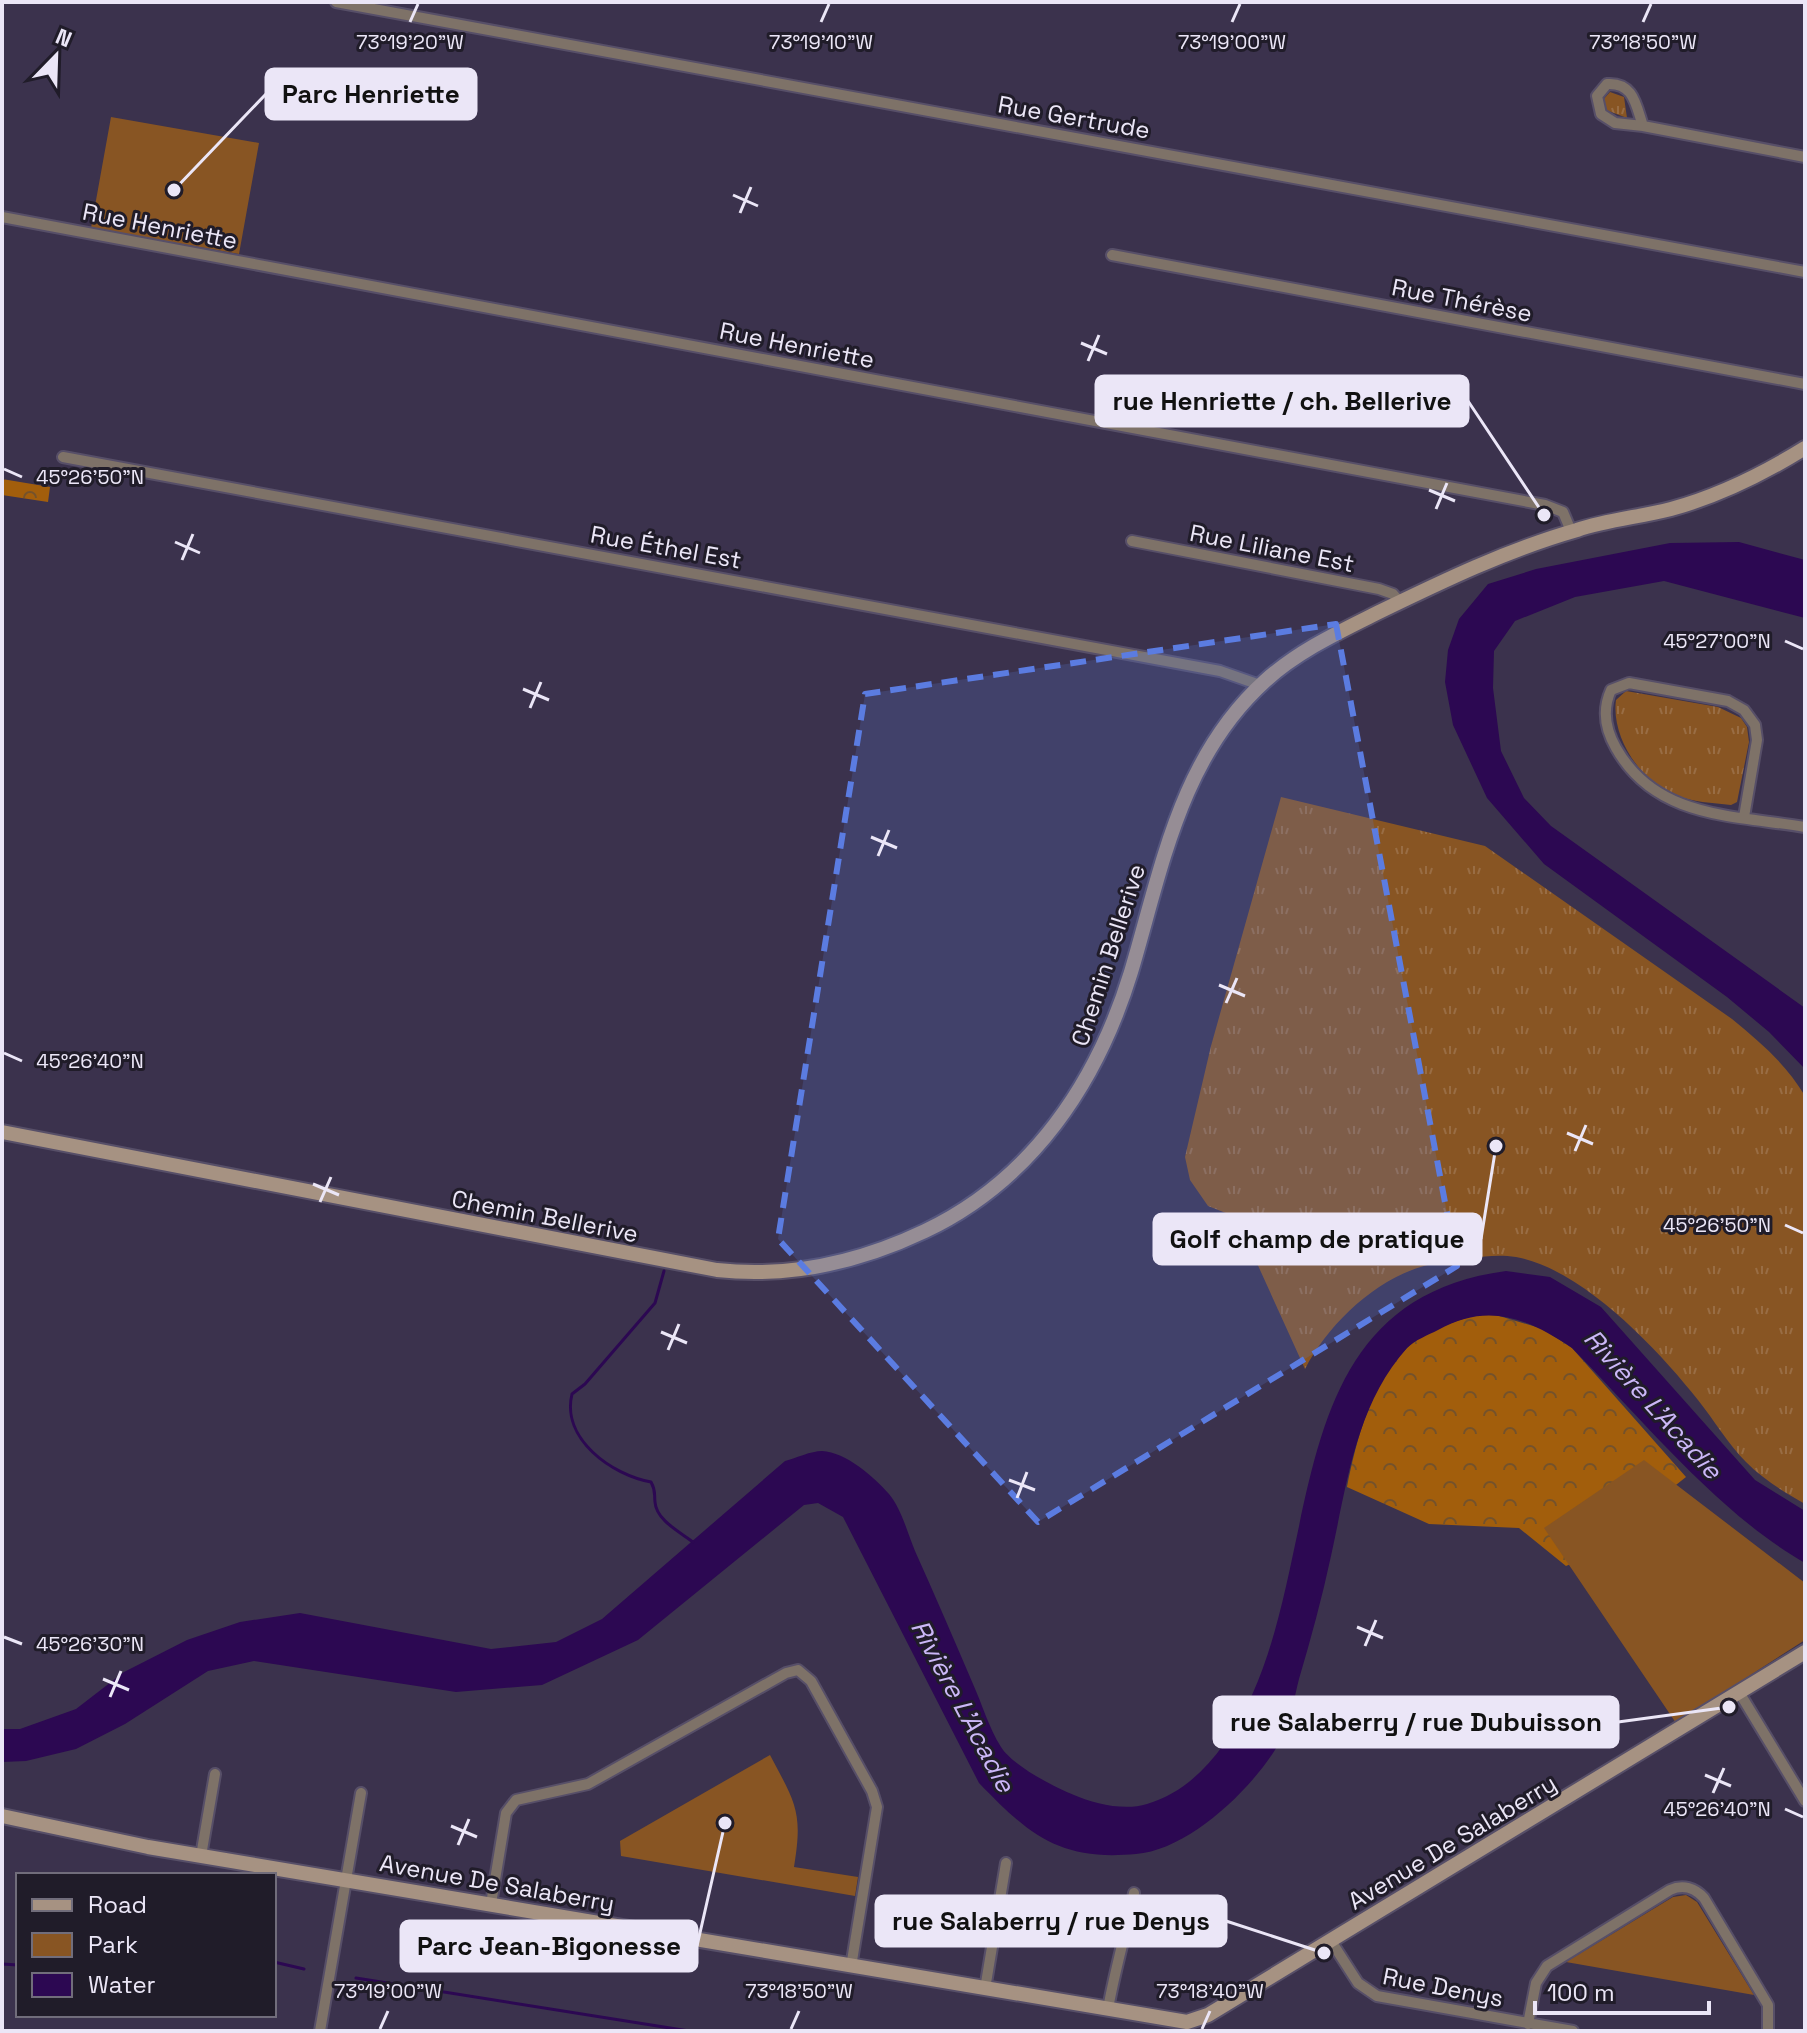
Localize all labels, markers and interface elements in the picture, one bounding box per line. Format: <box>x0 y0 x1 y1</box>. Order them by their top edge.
north arrow <box>16 16 96 96</box>
text: N <box>52 22 76 53</box>
text: 73°19'20"W <box>356 29 464 55</box>
text: 73°19'10"W <box>769 29 873 55</box>
text: 73°19'00"W <box>1178 29 1286 55</box>
text: 73°18'50"W <box>1589 29 1697 55</box>
callout: Parc Henriette <box>266 69 476 119</box>
text: Parc Henriette <box>282 77 460 111</box>
street label: Rue Gertrude <box>996 88 1152 146</box>
street label: Rue Henriette <box>80 196 240 256</box>
street label: Rue Thérèse <box>1389 271 1535 329</box>
street label: Rue Henriette <box>717 315 877 375</box>
callout: rue Henriette / ch. Bellerive <box>1096 376 1468 426</box>
text: rue Henriette / ch. Bellerive <box>1113 384 1451 418</box>
text: 45°26'50"N <box>36 464 144 490</box>
street label: Rue Liliane Est <box>1187 517 1357 579</box>
street label: Rue Éthel Est <box>588 518 744 576</box>
text: 45°27'00"N <box>1663 628 1771 654</box>
street label: Chemin Bellerive <box>1064 860 1152 1050</box>
text: 45°26'40"N <box>36 1048 144 1074</box>
street label: Chemin Bellerive <box>449 1183 641 1249</box>
text: 45°26'50"N <box>1663 1212 1771 1238</box>
callout: Golf champ de pratique <box>1154 1214 1481 1264</box>
text: Golf champ de pratique <box>1170 1222 1464 1256</box>
water label: Rivière L'Acadie <box>1577 1322 1731 1487</box>
water label: Rivière L'Acadie <box>903 1614 1024 1800</box>
text: 45°26'30"N <box>36 1631 144 1657</box>
callout: rue Salaberry / rue Dubuisson <box>1214 1697 1618 1747</box>
text: rue Salaberry / rue Dubuisson <box>1230 1705 1602 1739</box>
street label: Avenue De Salaberry <box>1342 1767 1562 1917</box>
text: 45°26'40"N <box>1663 1796 1771 1822</box>
street label: Avenue De Salaberry <box>377 1847 617 1919</box>
legend <box>16 1873 276 2017</box>
text: Road <box>88 1889 147 1920</box>
callout: rue Salaberry / rue Denys <box>876 1896 1226 1946</box>
text: rue Salaberry / rue Denys <box>892 1904 1210 1938</box>
callout: Parc Jean-Bigonesse <box>401 1921 697 1971</box>
text: Park <box>88 1929 138 1960</box>
text: Parc Jean-Bigonesse <box>417 1929 681 1963</box>
street label: Rue Denys <box>1380 1960 1506 2014</box>
scale bar <box>1535 1965 1709 2015</box>
text: Water <box>88 1969 156 2000</box>
text: 100 m <box>1547 1977 1615 2008</box>
text: 73°19'00"W <box>334 1978 442 2004</box>
text: 73°18'50"W <box>745 1978 853 2004</box>
text: 73°18'40"W <box>1156 1978 1264 2004</box>

